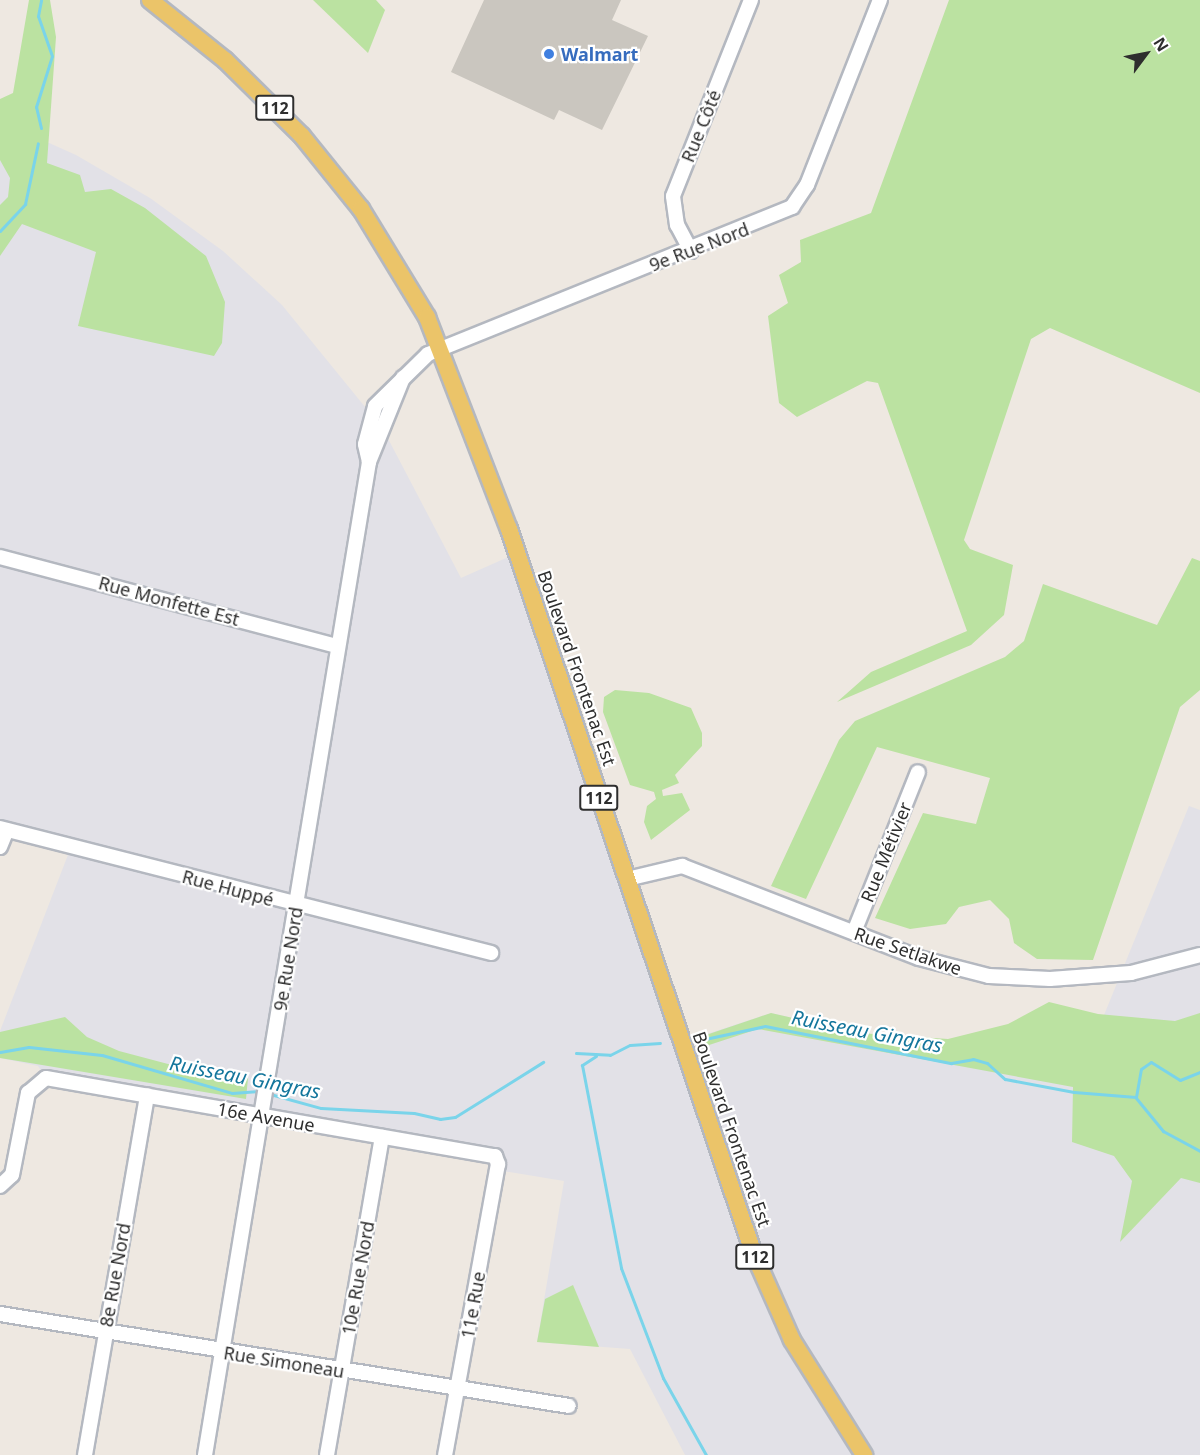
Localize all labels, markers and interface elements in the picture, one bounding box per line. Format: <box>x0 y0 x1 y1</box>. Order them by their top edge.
north arrow <box>1116 24 1176 84</box>
text: N <box>1148 33 1174 56</box>
place label: Walmart <box>561 43 638 65</box>
marker: Walmart <box>542 47 556 61</box>
street label: Rue Côté <box>677 87 725 165</box>
road number: 112 <box>254 95 296 121</box>
street label: 9e Rue Nord <box>646 218 752 276</box>
street label: Boulevard Frontenac Est <box>533 568 621 768</box>
street label: Rue Monfette Est <box>96 572 242 630</box>
road number: 112 <box>578 785 620 811</box>
street label: Rue Métivier <box>856 799 916 905</box>
street label: Rue Huppé <box>180 865 276 911</box>
street label: 9e Rue Nord <box>269 905 307 1013</box>
street label: Rue Setlakwe <box>851 923 965 979</box>
water label: Ruisseau Gingras <box>790 1005 944 1057</box>
street label: Boulevard Frontenac Est <box>688 1029 776 1229</box>
water label: Ruisseau Gingras <box>168 1051 322 1103</box>
street label: 16e Avenue <box>216 1098 316 1136</box>
street label: 10e Rue Nord <box>337 1219 379 1337</box>
street label: 8e Rue Nord <box>95 1221 135 1329</box>
road number: 112 <box>734 1244 776 1270</box>
street label: 11e Rue <box>456 1270 490 1340</box>
street label: Rue Simoneau <box>222 1342 346 1382</box>

